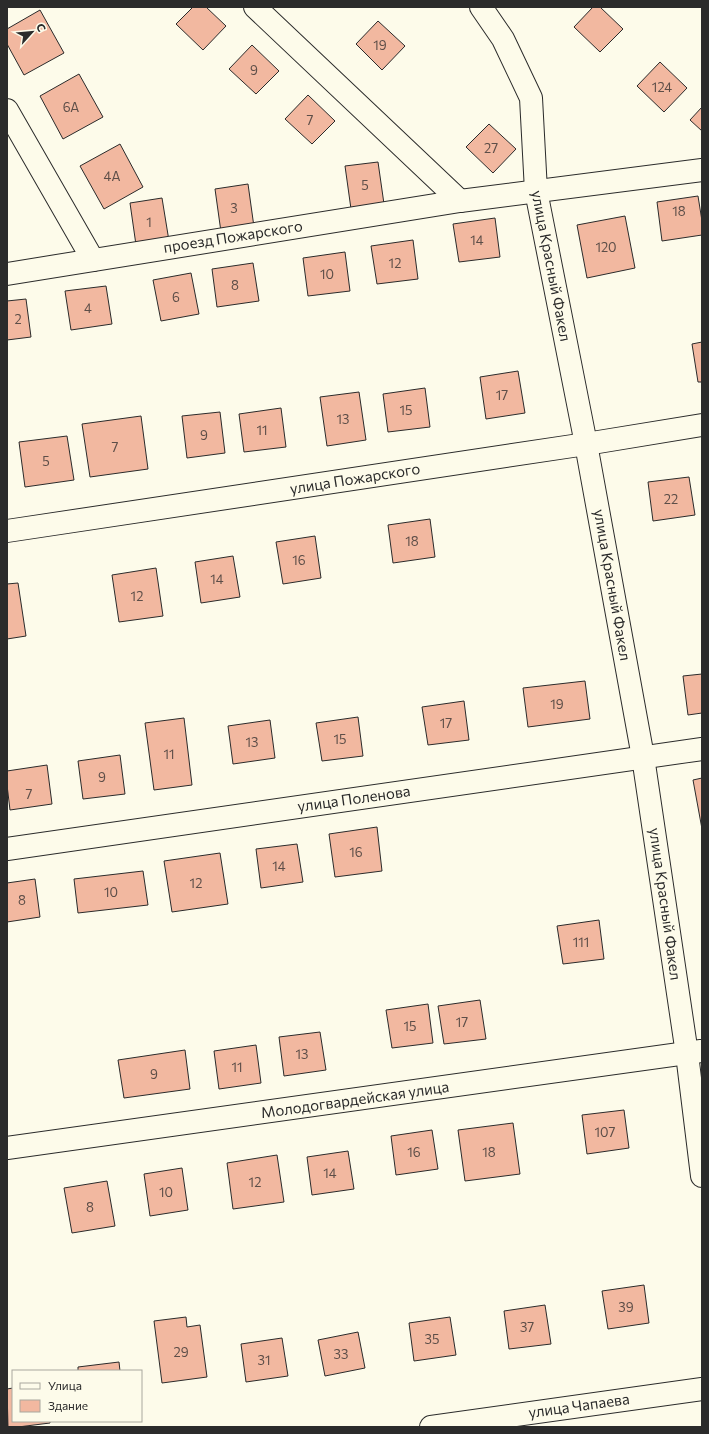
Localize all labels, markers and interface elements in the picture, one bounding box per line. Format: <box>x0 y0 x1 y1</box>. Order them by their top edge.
north arrow <box>12 12 52 52</box>
text: С <box>34 21 49 34</box>
house number: 19 <box>373 37 387 53</box>
house number: 9 <box>250 62 258 78</box>
house number: 124 <box>652 79 672 95</box>
house number: 6А <box>63 99 79 115</box>
house number: 7 <box>307 112 314 128</box>
house number: 27 <box>484 140 498 156</box>
house number: 4А <box>104 168 120 184</box>
house number: 5 <box>361 177 369 193</box>
street label: улица Красный Факел <box>528 189 575 343</box>
house number: 3 <box>230 200 238 216</box>
house number: 18 <box>672 203 686 219</box>
house number: 1 <box>146 214 152 230</box>
street label: проезд Пожарского <box>162 216 304 256</box>
house number: 14 <box>470 232 484 248</box>
house number: 120 <box>595 239 617 255</box>
house number: 12 <box>389 255 401 271</box>
house number: 10 <box>320 266 334 282</box>
house number: 8 <box>231 277 239 293</box>
house number: 6 <box>172 289 180 305</box>
house number: 4 <box>84 300 92 316</box>
house number: 2 <box>14 311 22 327</box>
house number: 17 <box>496 387 508 403</box>
house number: 15 <box>399 402 413 418</box>
house number: 13 <box>337 411 349 427</box>
house number: 11 <box>256 422 268 438</box>
house number: 9 <box>200 427 208 443</box>
house number: 7 <box>112 439 119 455</box>
house number: 5 <box>42 453 50 469</box>
street label: улица Пожарского <box>288 459 421 497</box>
house number: 22 <box>664 491 678 507</box>
street label: улица Красный Факел <box>591 508 635 662</box>
house number: 18 <box>405 533 419 549</box>
house number: 16 <box>292 552 306 568</box>
house number: 14 <box>210 571 224 587</box>
house number: 12 <box>131 588 143 604</box>
house number: 19 <box>550 696 564 712</box>
house number: 17 <box>440 715 452 731</box>
house number: 15 <box>333 731 347 747</box>
house number: 13 <box>246 734 258 750</box>
house number: 11 <box>163 746 175 762</box>
house number: 9 <box>98 769 106 785</box>
street label: улица Поленова <box>296 781 411 815</box>
house number: 7 <box>26 786 33 802</box>
street label: улица Красный Факел <box>646 827 686 981</box>
house number: 16 <box>349 844 363 860</box>
house number: 14 <box>272 858 286 874</box>
house number: 12 <box>190 875 202 891</box>
house number: 10 <box>104 884 118 900</box>
house number: 8 <box>18 892 26 908</box>
house number: 111 <box>573 934 589 950</box>
house number: 17 <box>456 1014 468 1030</box>
house number: 15 <box>403 1018 417 1034</box>
house number: 13 <box>296 1046 308 1062</box>
house number: 11 <box>231 1059 243 1075</box>
house number: 9 <box>150 1066 158 1082</box>
street label: Молодогвардейская улица <box>260 1077 450 1121</box>
house number: 107 <box>595 1124 616 1140</box>
house number: 16 <box>407 1144 421 1160</box>
house number: 18 <box>482 1144 496 1160</box>
house number: 14 <box>323 1165 337 1181</box>
house number: 12 <box>249 1174 261 1190</box>
house number: 10 <box>159 1184 173 1200</box>
house number: 8 <box>86 1199 94 1215</box>
house number: 39 <box>618 1299 634 1315</box>
house number: 37 <box>520 1319 534 1335</box>
house number: 35 <box>425 1331 439 1347</box>
house number: 29 <box>173 1344 189 1360</box>
house number: 33 <box>334 1346 348 1362</box>
house number: 31 <box>258 1352 270 1368</box>
legend <box>12 1370 142 1422</box>
text: Улица <box>48 1378 82 1392</box>
street label: улица Чапаева <box>527 1389 631 1421</box>
text: Здание <box>48 1398 88 1412</box>

